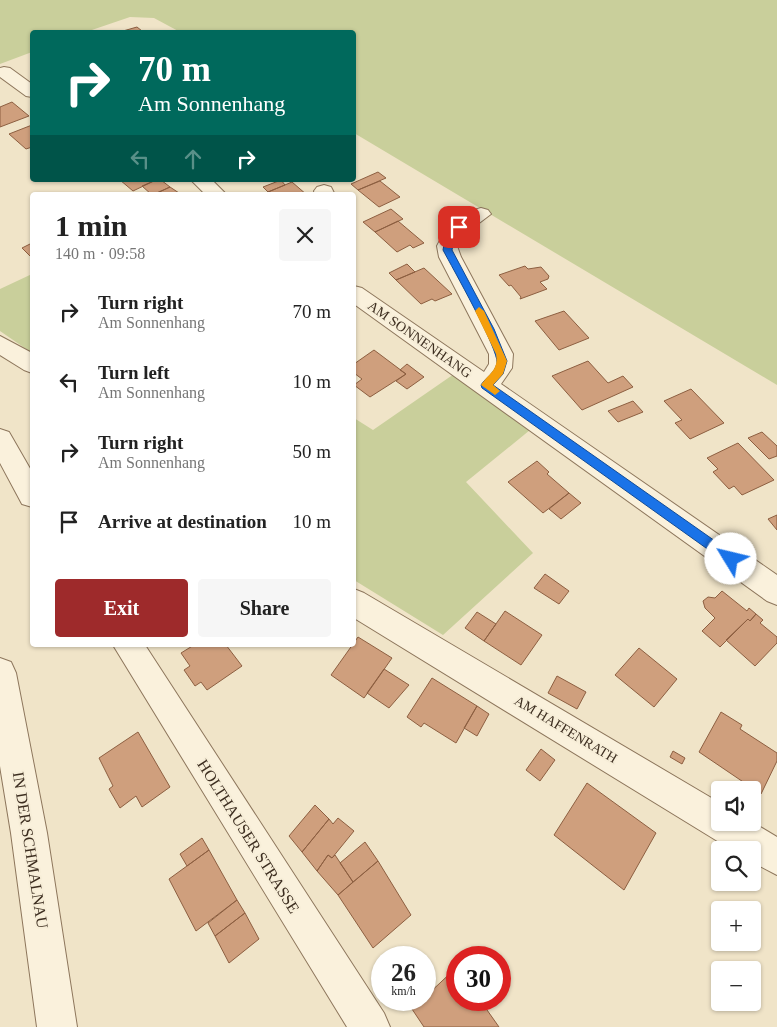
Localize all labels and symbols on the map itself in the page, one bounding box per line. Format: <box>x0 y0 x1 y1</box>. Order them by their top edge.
pin <box>438 206 480 248</box>
street label: AM SONNENHANG <box>365 298 475 381</box>
position arrow <box>704 532 756 584</box>
street label: AM HAFFENRATH <box>512 693 620 766</box>
street label: HOLTHAUSER STRASSE <box>194 756 303 916</box>
street label: IN DER SCHMALNAU <box>10 771 51 930</box>
speed limit sign: 30 <box>446 946 511 1011</box>

